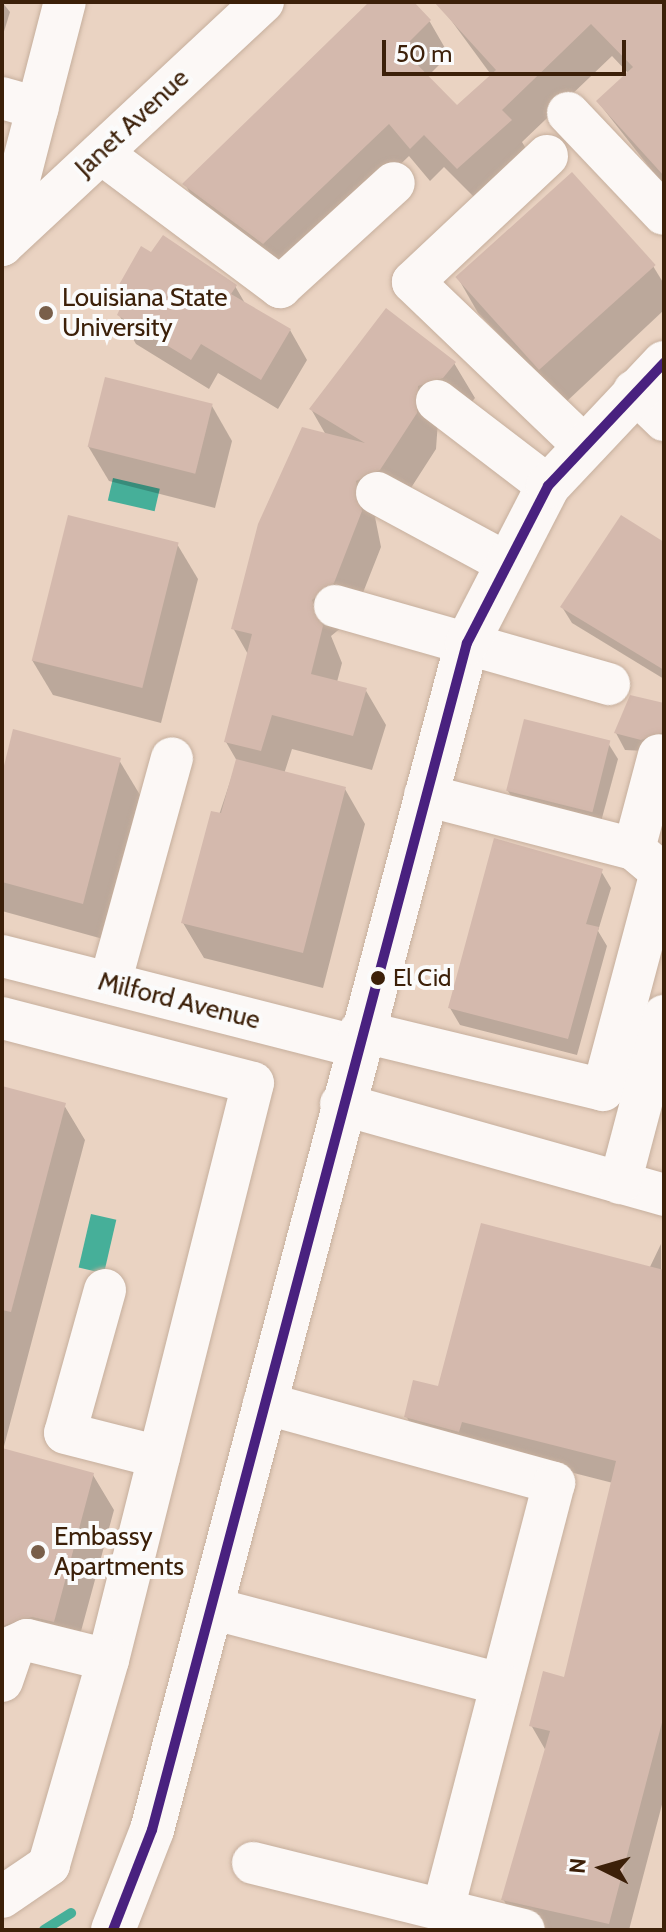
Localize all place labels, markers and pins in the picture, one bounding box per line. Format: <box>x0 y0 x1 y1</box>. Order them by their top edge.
place label: Louisiana State University <box>62 282 228 344</box>
marker: Louisiana State University <box>37 304 55 322</box>
place label: El Cid <box>393 964 451 992</box>
marker: El Cid <box>370 970 386 986</box>
place label: Embassy Apartments <box>54 1521 184 1582</box>
marker: Embassy Apartments <box>29 1543 47 1561</box>

